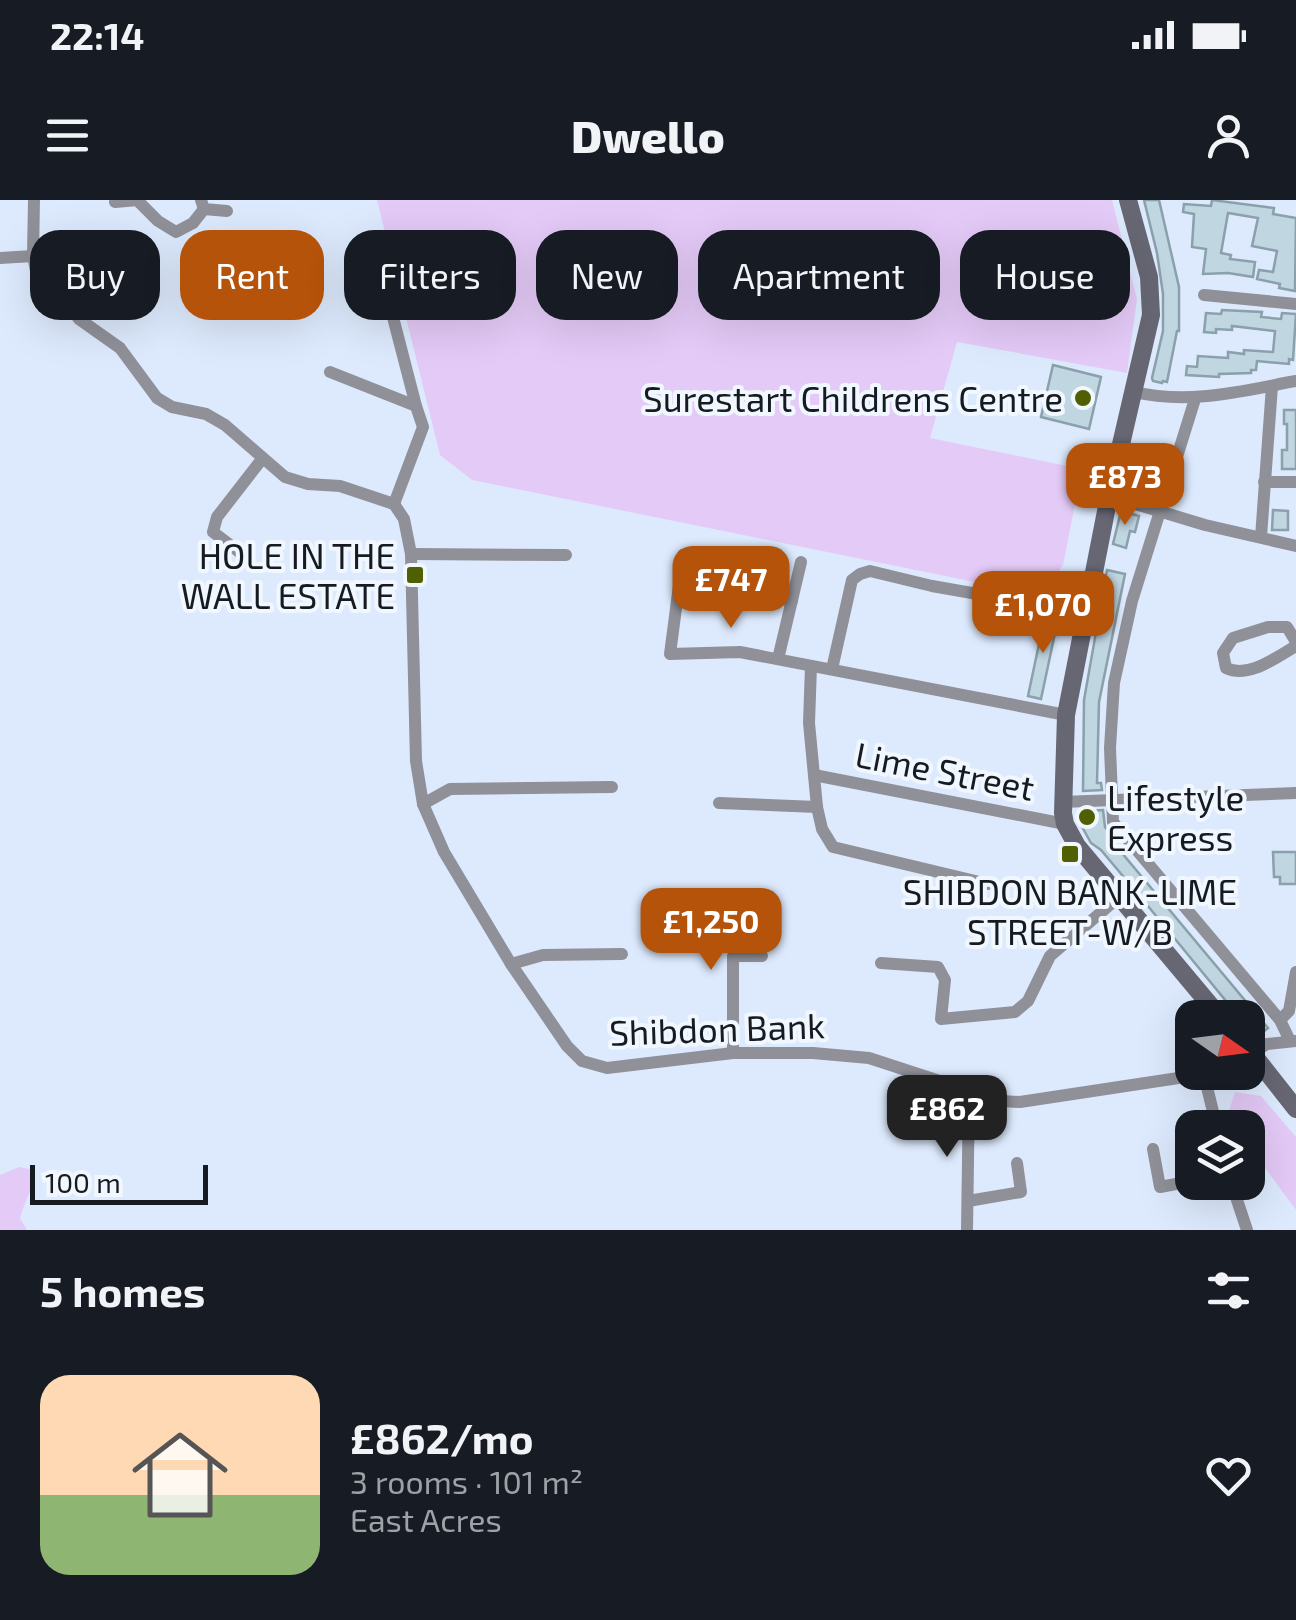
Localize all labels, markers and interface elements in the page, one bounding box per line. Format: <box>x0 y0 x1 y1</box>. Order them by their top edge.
text: 22:14 <box>50 12 145 58</box>
icon: menu <box>40 108 95 163</box>
text: Dwello <box>571 108 725 162</box>
icon: person <box>1201 108 1256 163</box>
chip: Buy <box>30 230 160 320</box>
chip: Rent <box>180 230 324 320</box>
chip: Filters <box>344 230 516 320</box>
chip: New <box>536 230 678 320</box>
chip: Apartment <box>698 230 940 320</box>
chip: House <box>960 230 1130 320</box>
place label: Surestart Childrens Centre <box>643 377 1063 419</box>
marker: Surestart Childrens Centre <box>1072 387 1094 409</box>
pin: £873 <box>1066 443 1184 528</box>
text: £873 <box>1088 456 1162 494</box>
place label: HOLE IN THE WALL ESTATE <box>181 534 395 616</box>
pin: £747 <box>672 546 790 631</box>
text: £747 <box>695 559 767 597</box>
marker: HOLE IN THE WALL ESTATE <box>404 564 426 586</box>
pin: £1,070 <box>962 571 1124 656</box>
text: £1,070 <box>994 584 1092 622</box>
street label: Lime Street <box>852 732 1038 808</box>
place label: Lifestyle Express <box>1107 776 1244 858</box>
marker: Lifestyle Express <box>1076 806 1098 828</box>
marker: SHIBDON BANK-LIME STREET-W/B <box>1059 843 1081 865</box>
place label: SHIBDON BANK-LIME STREET-W/B <box>903 870 1237 952</box>
pin: £1,250 <box>630 888 792 973</box>
text: £1,250 <box>663 901 759 939</box>
north arrow <box>1175 1000 1265 1090</box>
map controls <box>1175 1000 1265 1200</box>
street label: Shibdon Bank <box>608 1003 826 1053</box>
pin: £862 <box>888 1075 1006 1160</box>
text: £862 <box>909 1088 985 1126</box>
button: layers <box>1175 1110 1265 1200</box>
scale bar <box>30 1160 208 1204</box>
text: 100 m <box>45 1165 121 1199</box>
icon: filters <box>1201 1263 1256 1318</box>
text: 5 homes <box>40 1265 205 1315</box>
text: £862/mo <box>350 1412 534 1462</box>
icon: home <box>120 1415 240 1535</box>
icon: heart <box>1201 1448 1256 1503</box>
text: 3 rooms · 101 m² <box>350 1462 583 1500</box>
text: East Acres <box>350 1500 502 1538</box>

